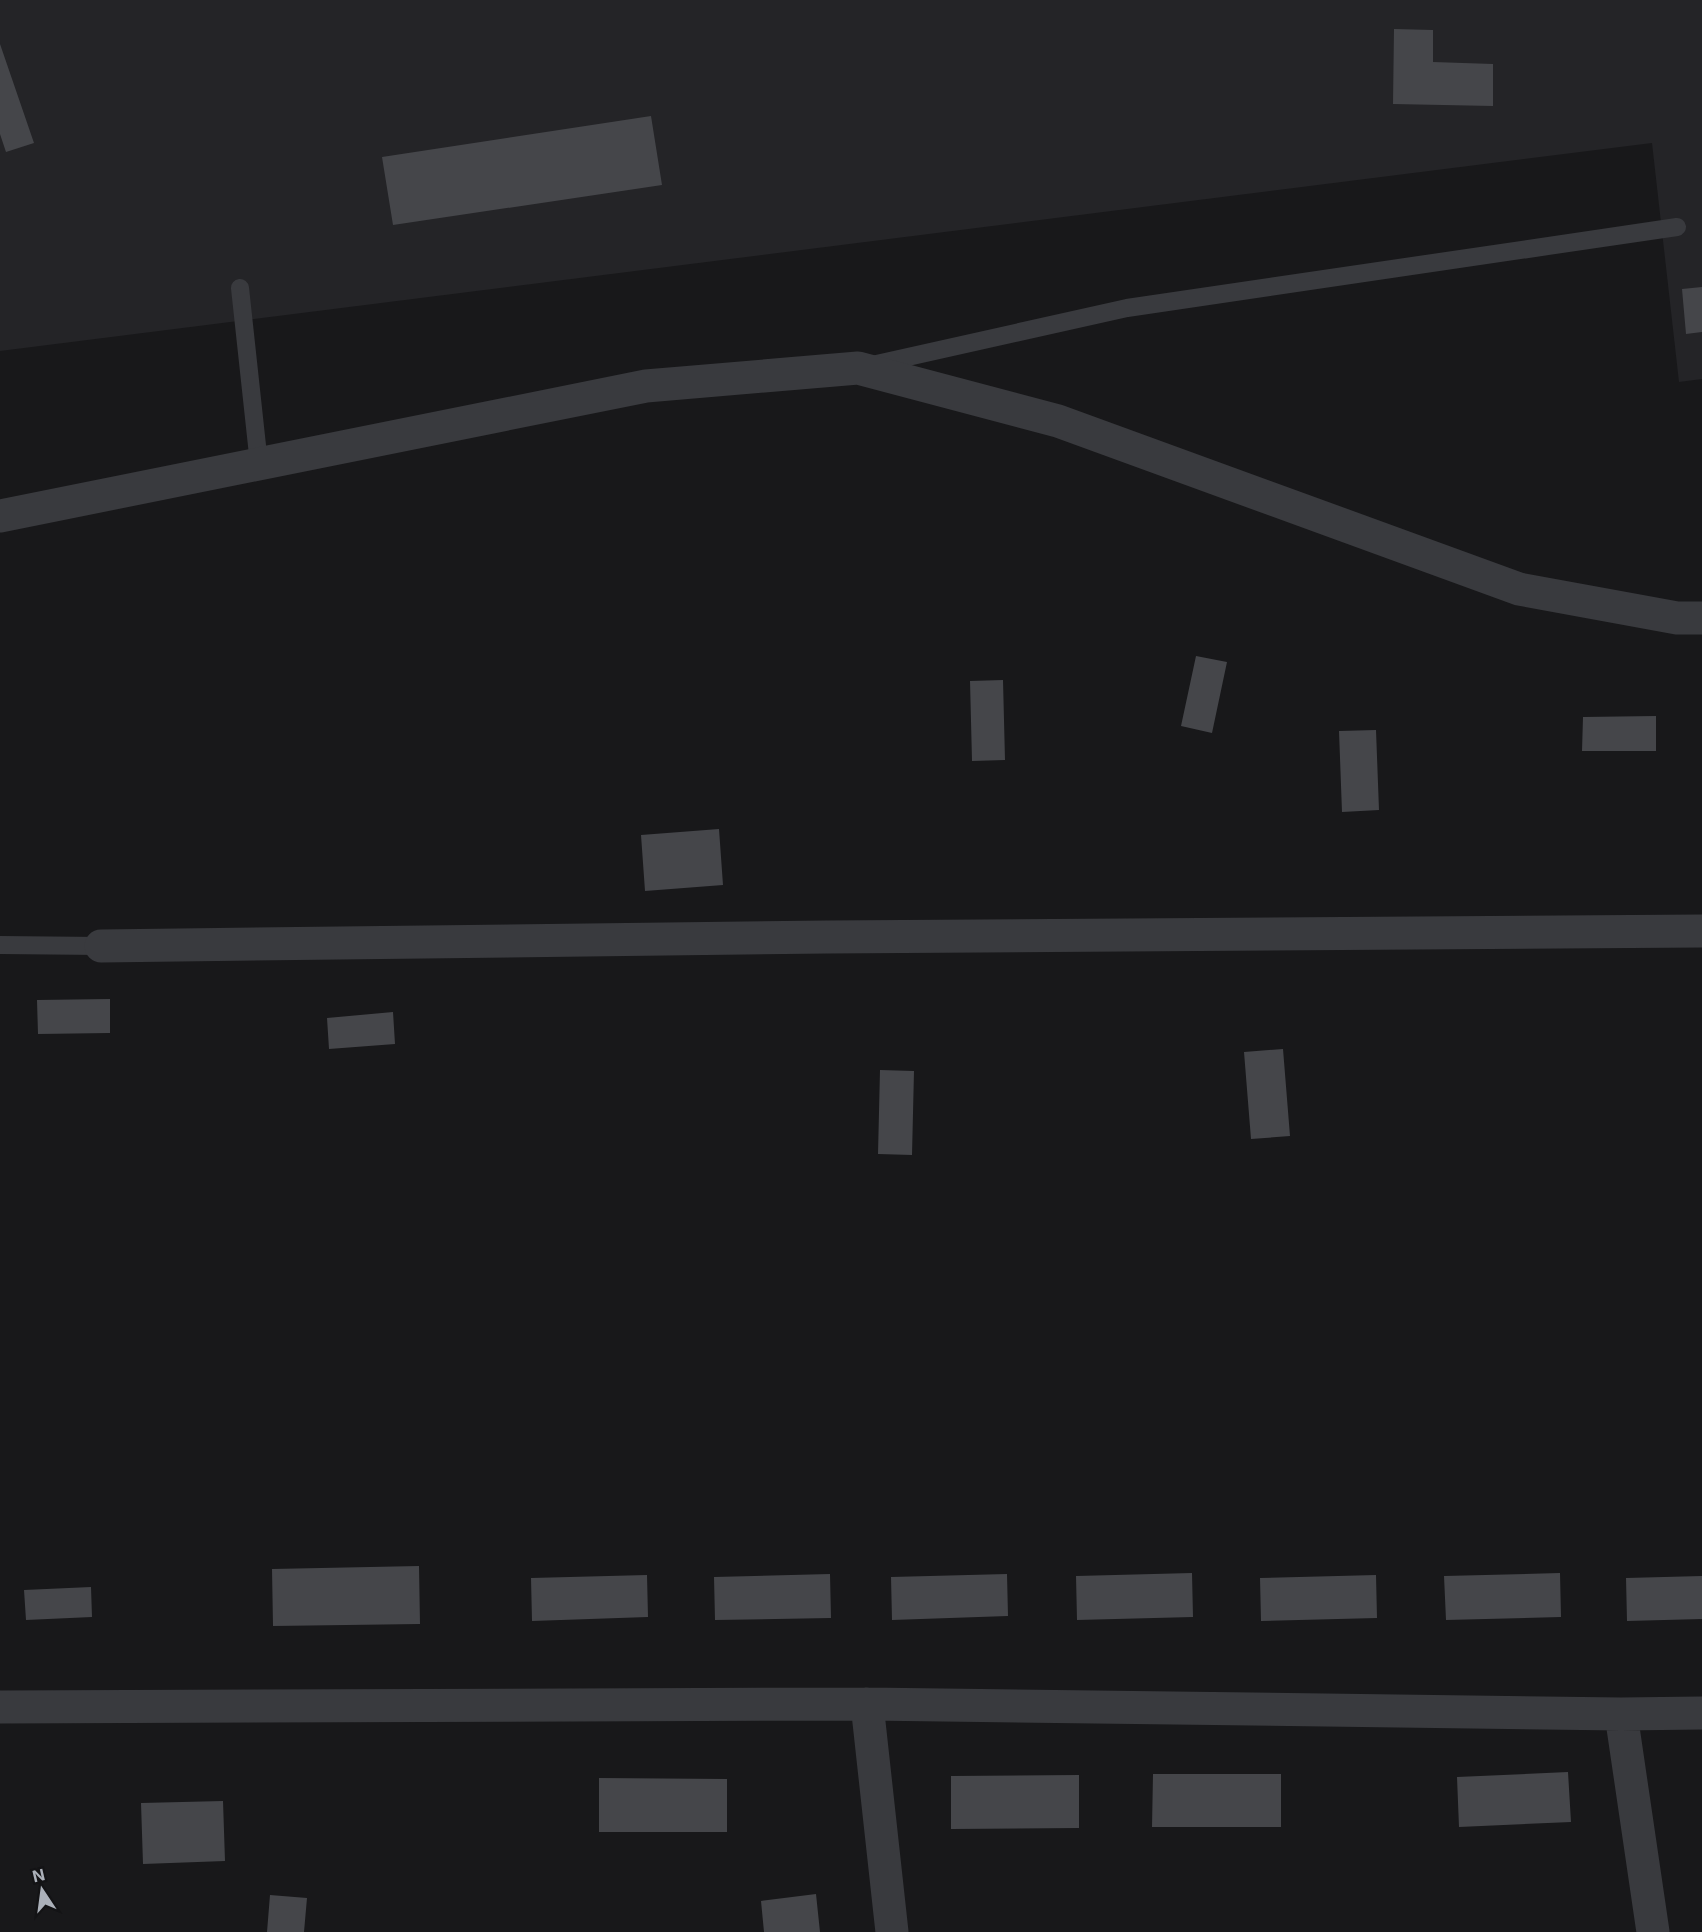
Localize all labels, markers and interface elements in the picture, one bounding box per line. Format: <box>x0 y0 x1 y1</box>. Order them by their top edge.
north arrow <box>12 1860 72 1920</box>
text: N <box>30 1864 47 1887</box>

